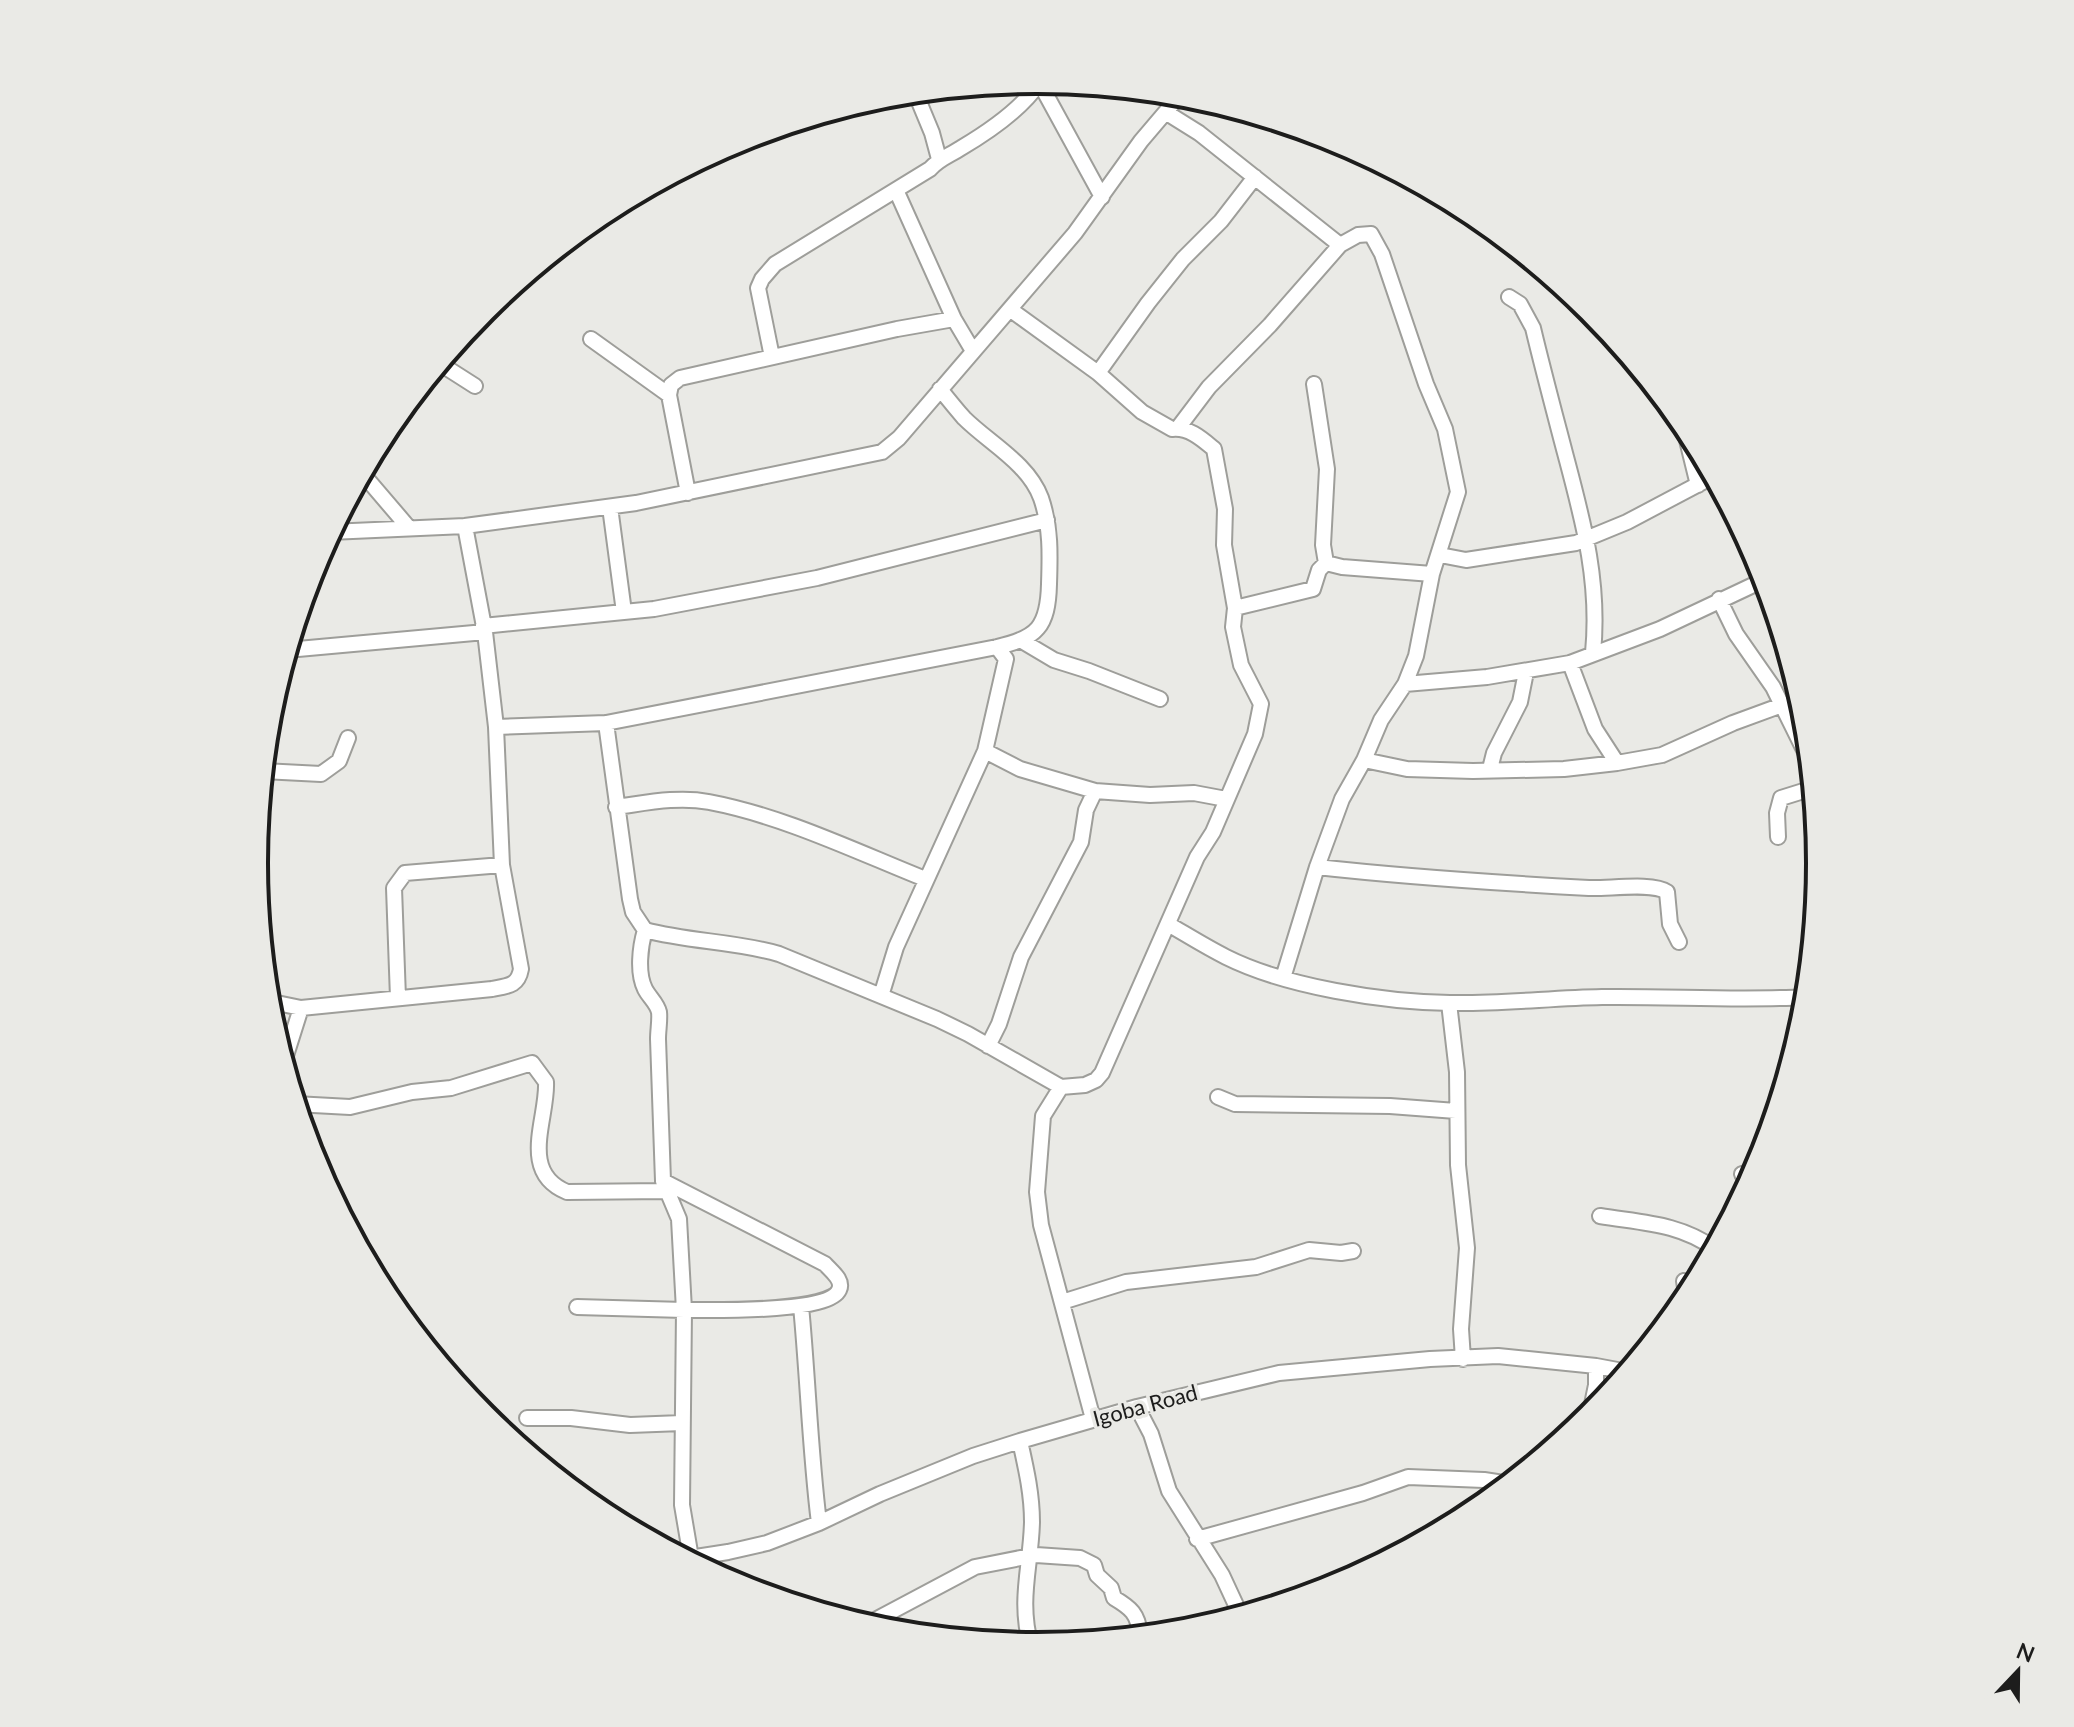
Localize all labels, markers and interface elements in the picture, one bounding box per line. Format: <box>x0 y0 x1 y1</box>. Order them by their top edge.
street label: Igoba Road <box>1090 1378 1200 1432</box>
north arrow <box>1978 1631 2058 1711</box>
text: N <box>2013 1636 2039 1668</box>

